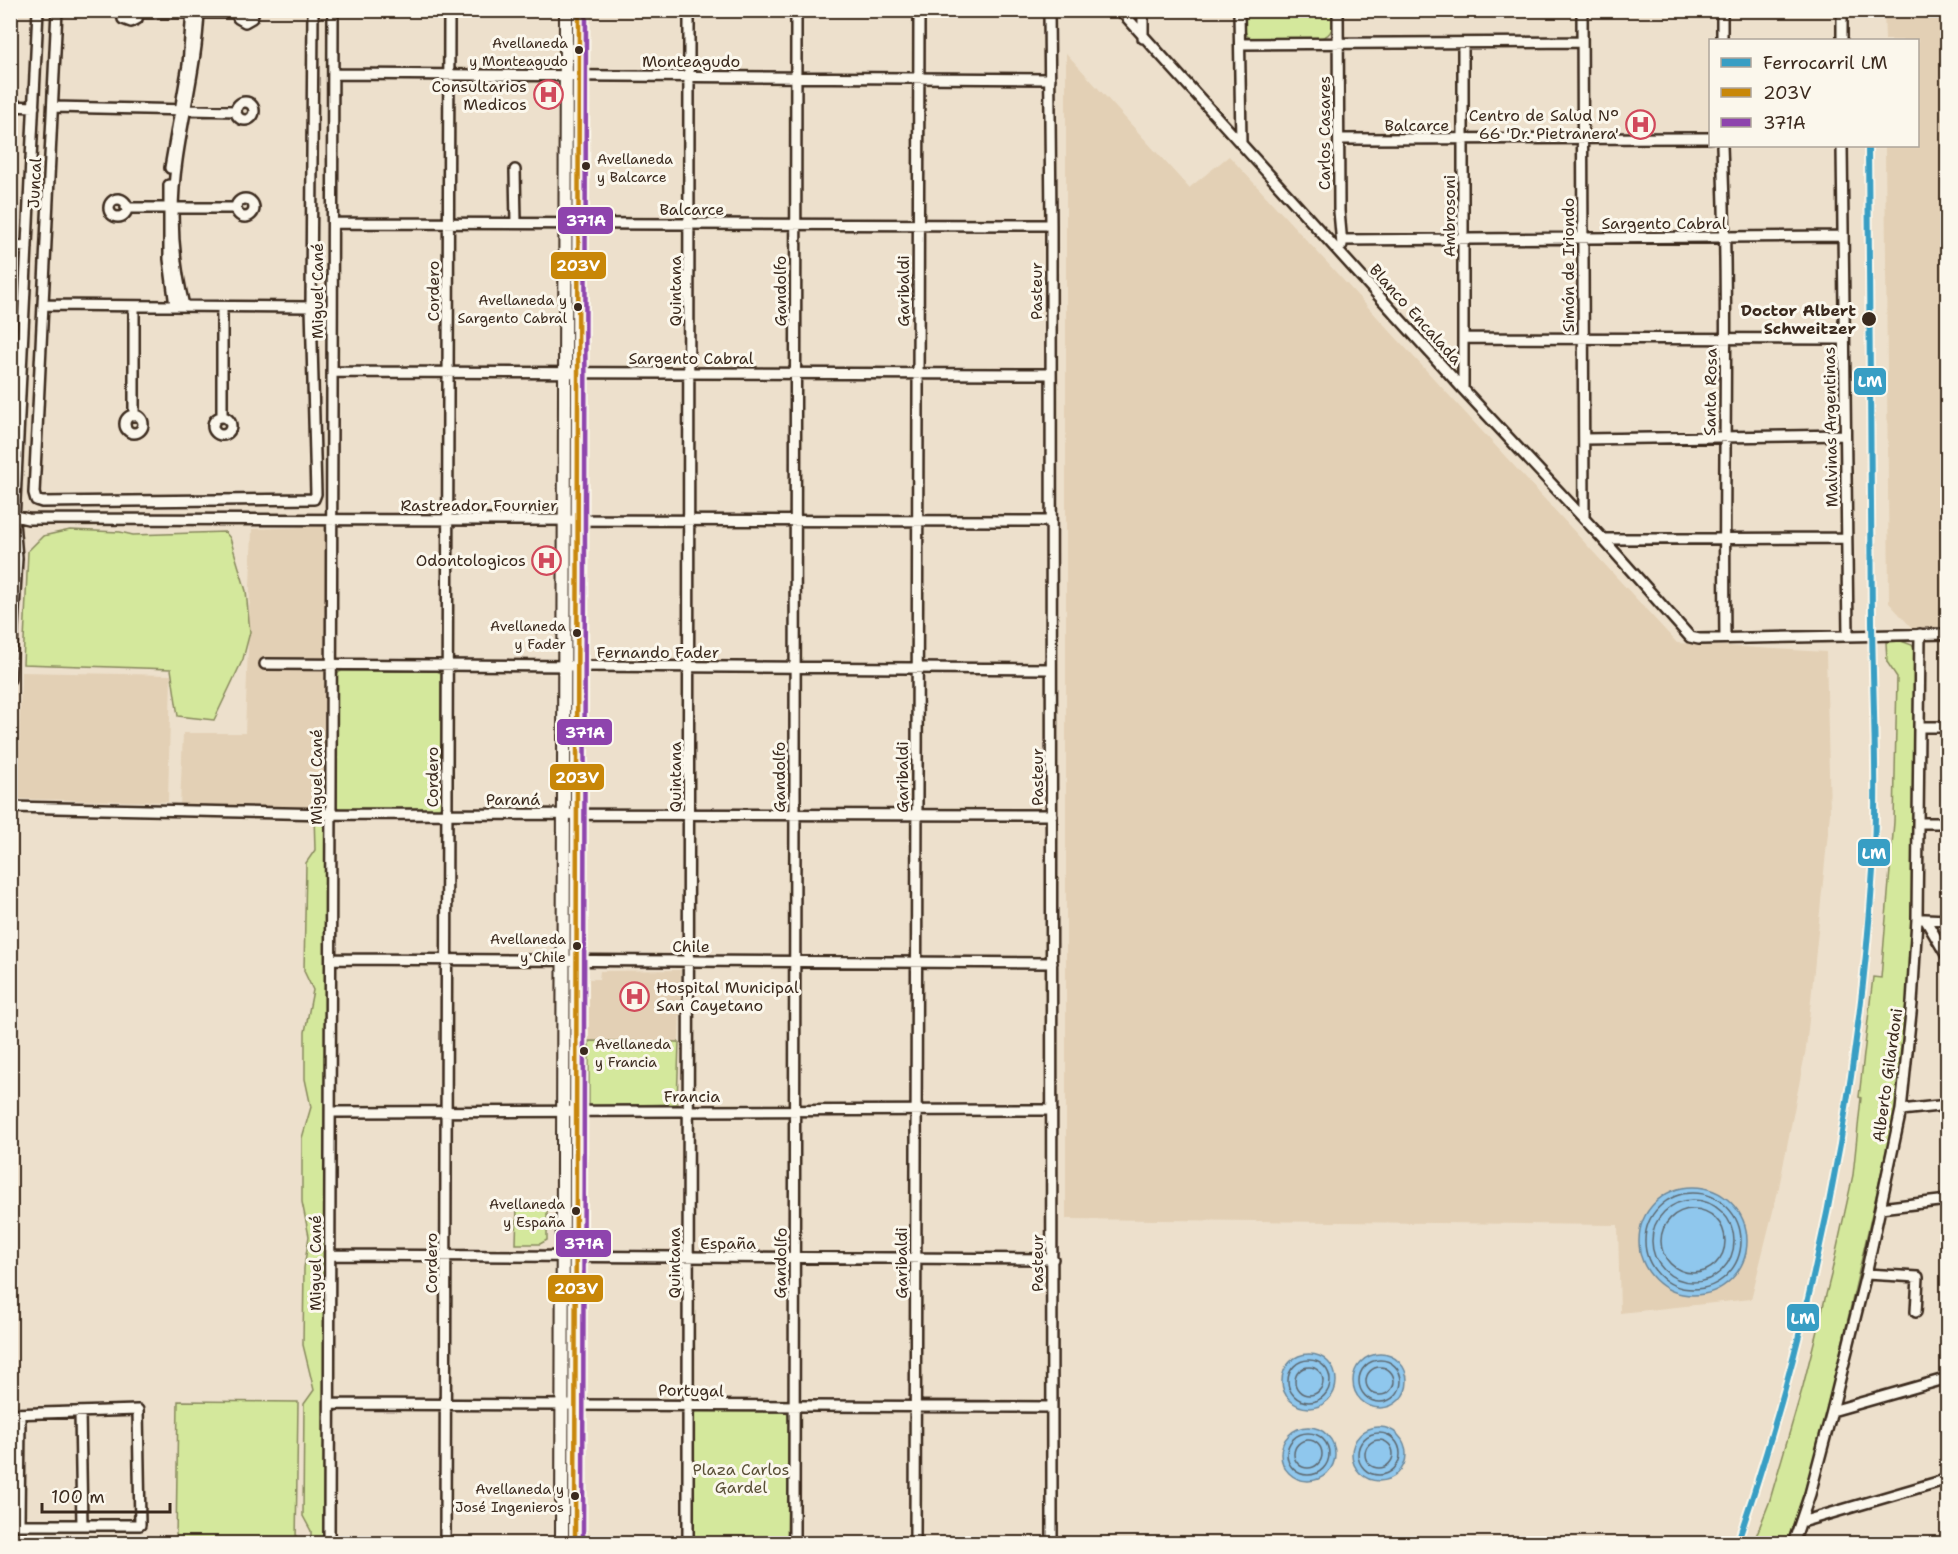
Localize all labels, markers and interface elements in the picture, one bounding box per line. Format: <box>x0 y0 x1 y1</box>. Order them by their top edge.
place label: Avellaneda y Monteagudo <box>469 34 568 70</box>
legend <box>1709 39 1919 147</box>
marker: Avellaneda y Monteagudo <box>573 44 585 56</box>
street label: Monteagudo <box>642 51 740 72</box>
text: Ferrocarril LM <box>1763 51 1887 75</box>
place label: Consultarios Medicos <box>432 76 527 115</box>
street label: Carlos Casares <box>1314 76 1335 190</box>
hospital icon: Consultarios Medicos <box>532 79 564 111</box>
text: 203V <box>1763 81 1811 105</box>
place label: Centro de Salud N° 66 'Dr. Pietranera' <box>1469 105 1619 144</box>
hospital icon: Centro de Salud N° 66 'Dr. Pietranera' <box>1624 108 1656 140</box>
text: 371A <box>1763 111 1806 135</box>
street label: Balcarce <box>1385 115 1449 136</box>
place label: Avellaneda y Balcarce <box>597 150 673 186</box>
street label: Juncal <box>23 157 46 209</box>
marker: Avellaneda y Balcarce <box>580 160 592 172</box>
street label: Ambrosoni <box>1439 175 1460 257</box>
street label: Simón de Iriondo <box>1558 198 1579 332</box>
street label: Balcarce <box>660 199 724 220</box>
line badge: 371A <box>557 206 614 235</box>
text: 371A <box>566 210 606 231</box>
street label: Sargento Cabral <box>1601 213 1727 234</box>
street label: Miguel Cané <box>307 243 328 339</box>
line badge: 203V <box>550 251 607 280</box>
text: 203V <box>556 255 601 276</box>
street label: Gandolfo <box>770 255 791 327</box>
street label: Garibaldi <box>893 255 914 327</box>
street label: Quintana <box>665 256 686 326</box>
street label: Blanco Encalada <box>1365 259 1467 369</box>
street label: Cordero <box>423 260 444 322</box>
street label: Pasteur <box>1026 262 1047 320</box>
place label: Avellaneda y Sargento Cabral <box>457 291 568 327</box>
place label: Doctor Albert Schweitzer <box>1741 300 1856 339</box>
marker: Avellaneda y Sargento Cabral <box>572 301 584 313</box>
marker: Doctor Albert Schweitzer <box>1860 310 1878 328</box>
street label: Malvinas Argentinas <box>1819 346 1842 508</box>
street label: Sargento Cabral <box>628 348 754 369</box>
street label: Santa Rosa <box>1699 348 1722 436</box>
line badge: LM <box>1853 367 1887 396</box>
text: LM <box>1858 371 1883 392</box>
street label: Rastreador Fournier <box>400 495 558 516</box>
hospital icon: Odontologicos <box>531 544 563 576</box>
place label: Odontologicos <box>416 550 526 571</box>
place label: Avellaneda y Fader <box>490 617 566 653</box>
marker: Avellaneda y Fader <box>571 627 583 639</box>
street label: Fernando Fader <box>597 642 719 663</box>
line badge: 371A <box>556 718 613 746</box>
text: 371A <box>565 722 605 743</box>
street label: Miguel Cané <box>306 729 327 825</box>
street label: Gandolfo <box>769 741 790 813</box>
street label: Garibaldi <box>892 741 913 813</box>
street label: Quintana <box>665 742 686 812</box>
street label: Cordero <box>422 746 443 808</box>
street label: Pasteur <box>1027 748 1048 806</box>
line badge: 203V <box>549 763 605 791</box>
text: 203V <box>555 767 600 788</box>
street label: Paraná <box>486 789 540 810</box>
line badge: LM <box>1857 838 1891 867</box>
text: LM <box>1862 843 1887 864</box>
place label: Avellaneda y Chile <box>490 930 566 966</box>
street label: Chile <box>672 936 710 957</box>
marker: Avellaneda y Chile <box>571 940 583 952</box>
place label: Hospital Municipal San Cayetano <box>656 977 799 1016</box>
hospital icon: Hospital Municipal San Cayetano <box>619 980 651 1012</box>
street label: Alberto Gilardoni <box>1868 1007 1907 1143</box>
place label: Avellaneda y Francia <box>595 1035 671 1071</box>
marker: Avellaneda y Francia <box>578 1045 590 1057</box>
street label: Francia <box>664 1086 720 1107</box>
place label: Avellaneda y España <box>489 1195 565 1231</box>
marker: Avellaneda y España <box>570 1205 582 1217</box>
street label: Miguel Cané <box>305 1215 326 1311</box>
street label: Gandolfo <box>769 1227 792 1299</box>
street label: Garibaldi <box>891 1227 912 1299</box>
street label: Quintana <box>664 1228 685 1298</box>
line badge: 371A <box>555 1229 612 1258</box>
street label: Cordero <box>421 1232 442 1294</box>
text: 371A <box>564 1233 604 1254</box>
street label: España <box>700 1233 756 1254</box>
street label: Pasteur <box>1027 1234 1048 1292</box>
line badge: 203V <box>547 1274 604 1303</box>
text: 203V <box>554 1278 599 1299</box>
line badge: LM <box>1786 1303 1820 1332</box>
text: LM <box>1791 1308 1816 1329</box>
street label: Portugal <box>658 1379 724 1402</box>
park label: Plaza Carlos Gardel <box>692 1459 790 1498</box>
scale bar <box>42 1476 170 1514</box>
place label: Avellaneda y José Ingenieros <box>455 1480 564 1516</box>
text: 100 m <box>51 1485 105 1509</box>
marker: Avellaneda y José Ingenieros <box>569 1490 581 1502</box>

